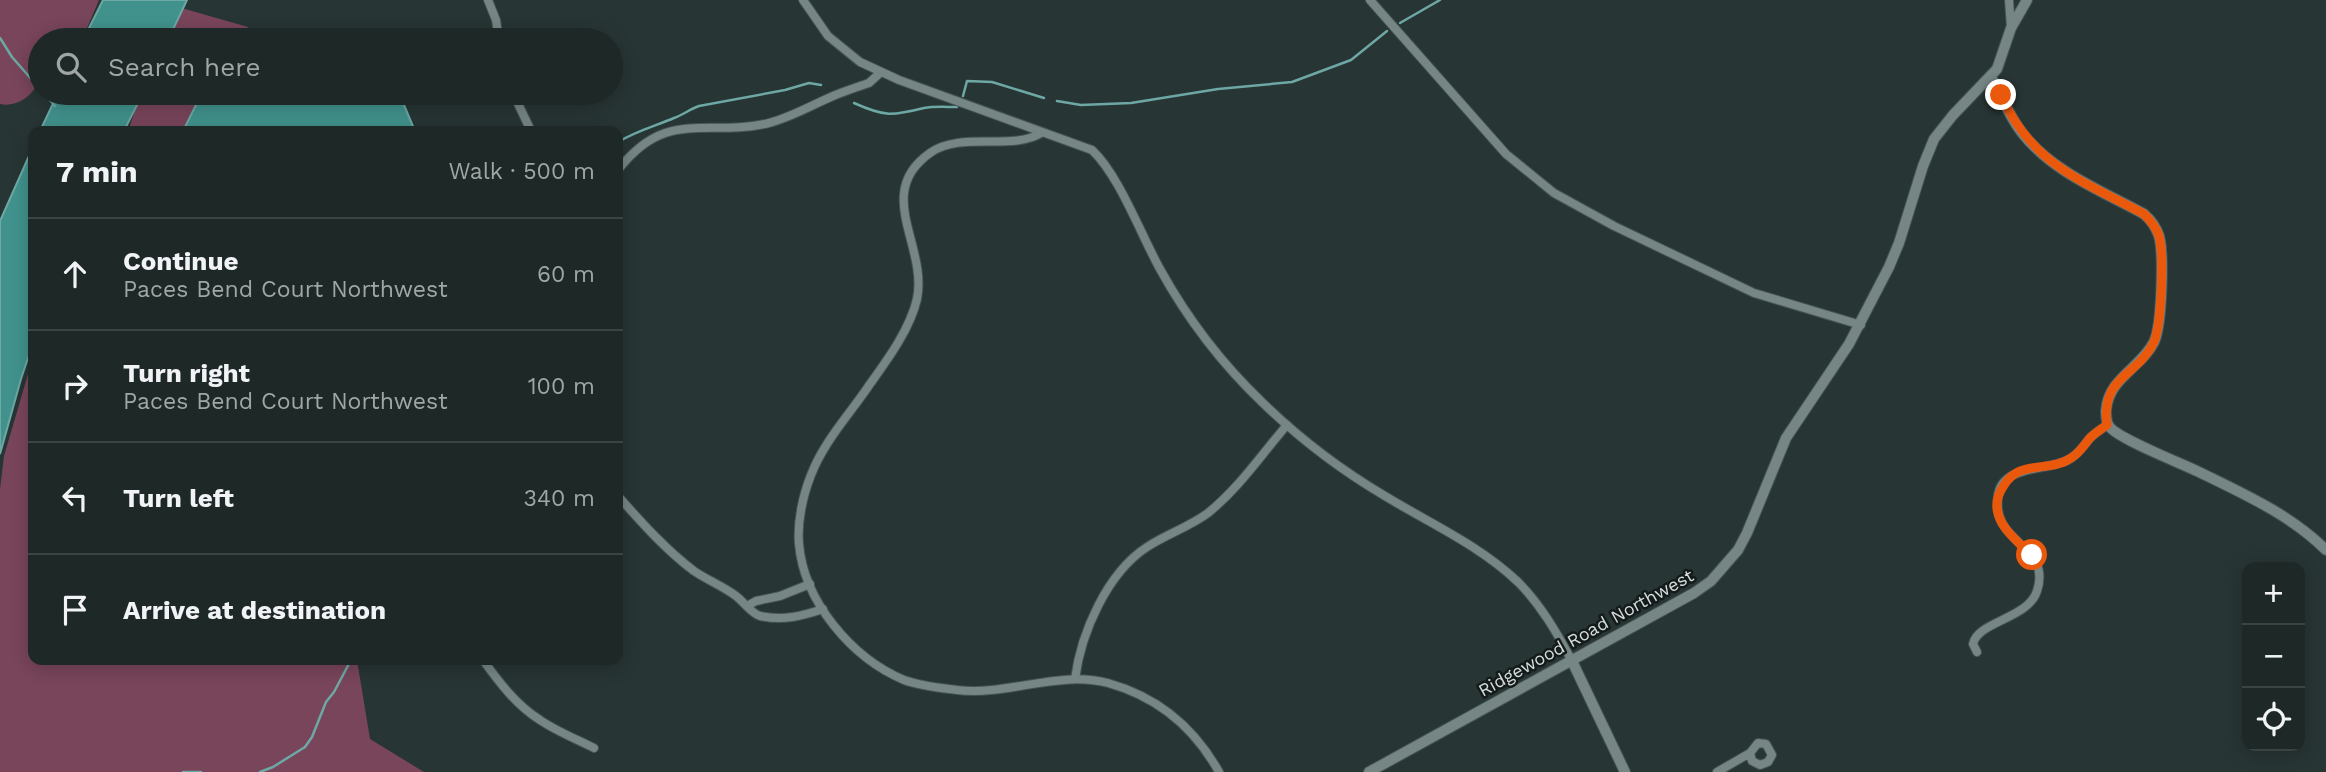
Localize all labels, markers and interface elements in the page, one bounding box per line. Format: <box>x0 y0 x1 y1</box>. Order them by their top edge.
search box <box>28 28 623 105</box>
icon: search <box>52 48 90 86</box>
text: Search here <box>108 52 260 82</box>
route end <box>1985 79 2016 110</box>
text: 7 min <box>56 154 138 189</box>
text: Walk · 500 m <box>449 158 595 185</box>
text: Continue <box>123 246 239 276</box>
icon: ahead <box>56 255 94 293</box>
text: 60 m <box>537 261 595 288</box>
text: Paces Bend Court Northwest <box>123 276 448 303</box>
text: Turn right <box>123 358 250 388</box>
icon: right <box>56 367 94 405</box>
text: 100 m <box>528 373 595 400</box>
text: Paces Bend Court Northwest <box>123 388 448 415</box>
icon: left <box>56 479 94 517</box>
text: Turn left <box>123 483 234 513</box>
text: 340 m <box>523 485 595 512</box>
route start <box>2016 539 2047 570</box>
map controls <box>2242 562 2305 751</box>
button: + <box>2242 562 2305 625</box>
street label: Ridgewood Road Northwest <box>1474 564 1697 701</box>
icon: arrive <box>56 591 94 629</box>
text: Arrive at destination <box>123 595 386 625</box>
button: − <box>2242 625 2305 688</box>
button: locate <box>2242 688 2305 751</box>

